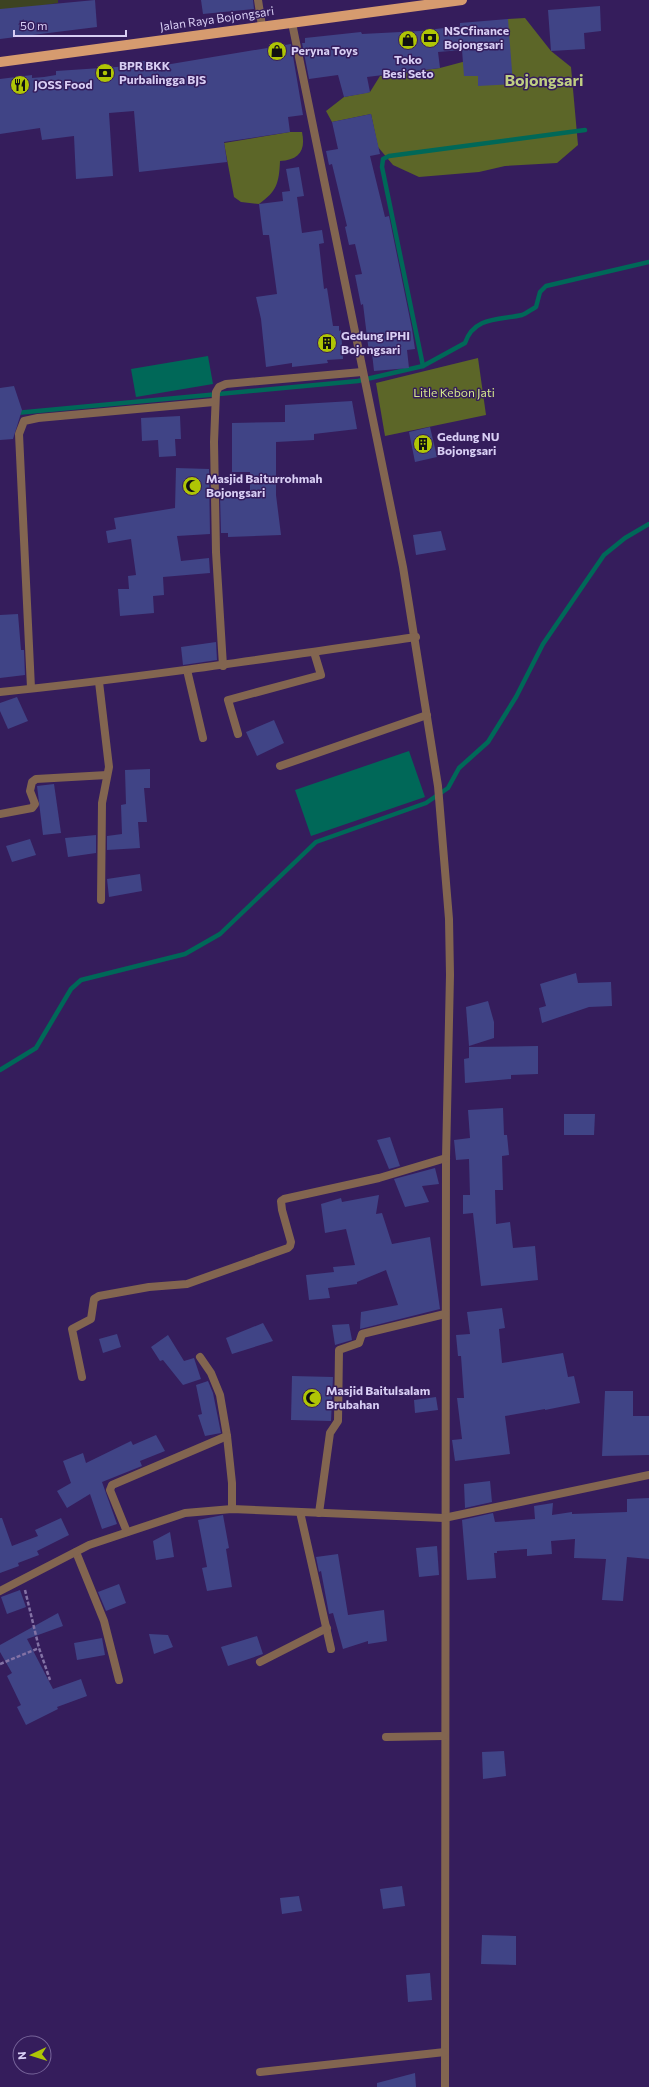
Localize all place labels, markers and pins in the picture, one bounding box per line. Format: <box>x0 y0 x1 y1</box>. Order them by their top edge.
place label: NSCfinance Bojongsari <box>444 23 509 51</box>
bank icon: NSCfinance Bojongsari <box>419 27 441 49</box>
shop icon: Toko Besi Seto <box>397 29 419 51</box>
shop icon: Peryna Toys <box>266 40 288 62</box>
place label: Peryna Toys <box>291 43 358 57</box>
place label: Toko Besi Seto <box>382 52 434 80</box>
place label: BPR BKK Purbalingga BJS <box>119 58 206 87</box>
bank icon: BPR BKK Purbalingga BJS <box>94 62 116 84</box>
restaurant icon: JOSS Food <box>9 74 31 96</box>
place label: JOSS Food <box>34 77 92 92</box>
place label: Gedung IPHI Bojongsari <box>341 328 410 356</box>
building icon: Gedung IPHI Bojongsari <box>316 332 338 354</box>
place label: Gedung NU Bojongsari <box>437 429 500 457</box>
building icon: Gedung NU Bojongsari <box>412 433 434 455</box>
place label: Masjid Baiturrohmah Bojongsari <box>206 471 323 499</box>
mosque icon: Masjid Baiturrohmah Bojongsari <box>181 475 203 497</box>
place label: Masjid Baitulsalam Brubahan <box>326 1383 430 1411</box>
mosque icon: Masjid Baitulsalam Brubahan <box>301 1387 323 1409</box>

